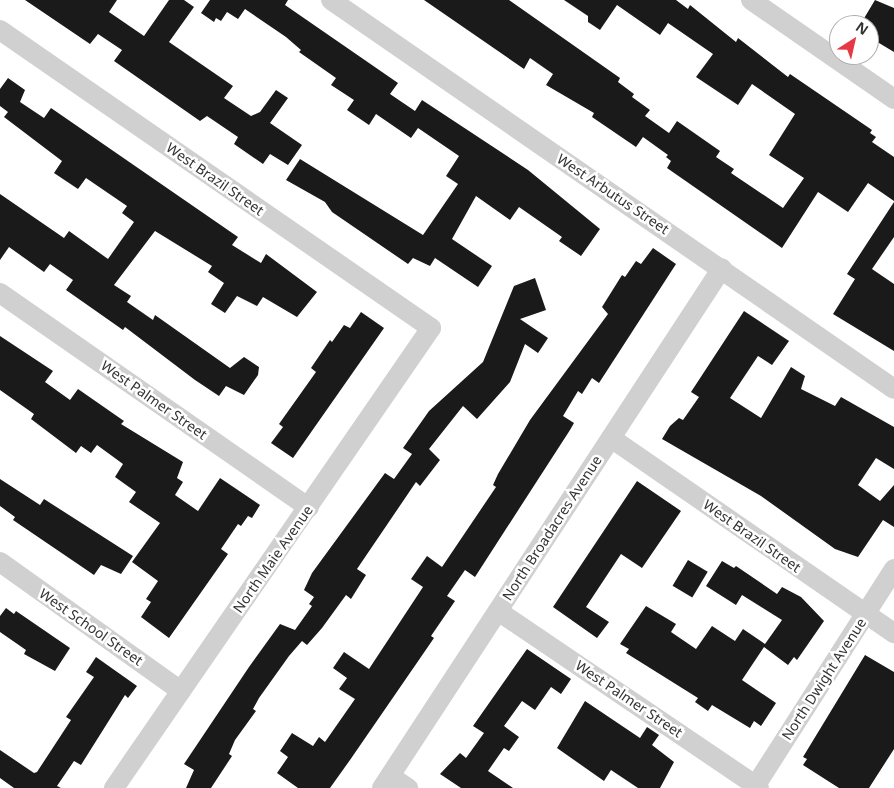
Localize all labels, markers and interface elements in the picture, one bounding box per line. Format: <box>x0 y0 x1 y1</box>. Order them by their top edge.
north arrow <box>829 15 879 65</box>
text: N <box>852 17 872 39</box>
street label: West Brazil Street <box>163 139 267 219</box>
street label: West Arbutus Street <box>554 150 672 238</box>
street label: West Palmer Street <box>98 357 210 443</box>
street label: North Broadacres Avenue <box>499 452 605 604</box>
street label: West Brazil Street <box>700 496 804 576</box>
street label: North Maie Avenue <box>230 502 316 616</box>
street label: West School Street <box>36 585 146 669</box>
street label: North Dwight Avenue <box>778 615 870 743</box>
street label: West Palmer Street <box>572 657 686 741</box>

